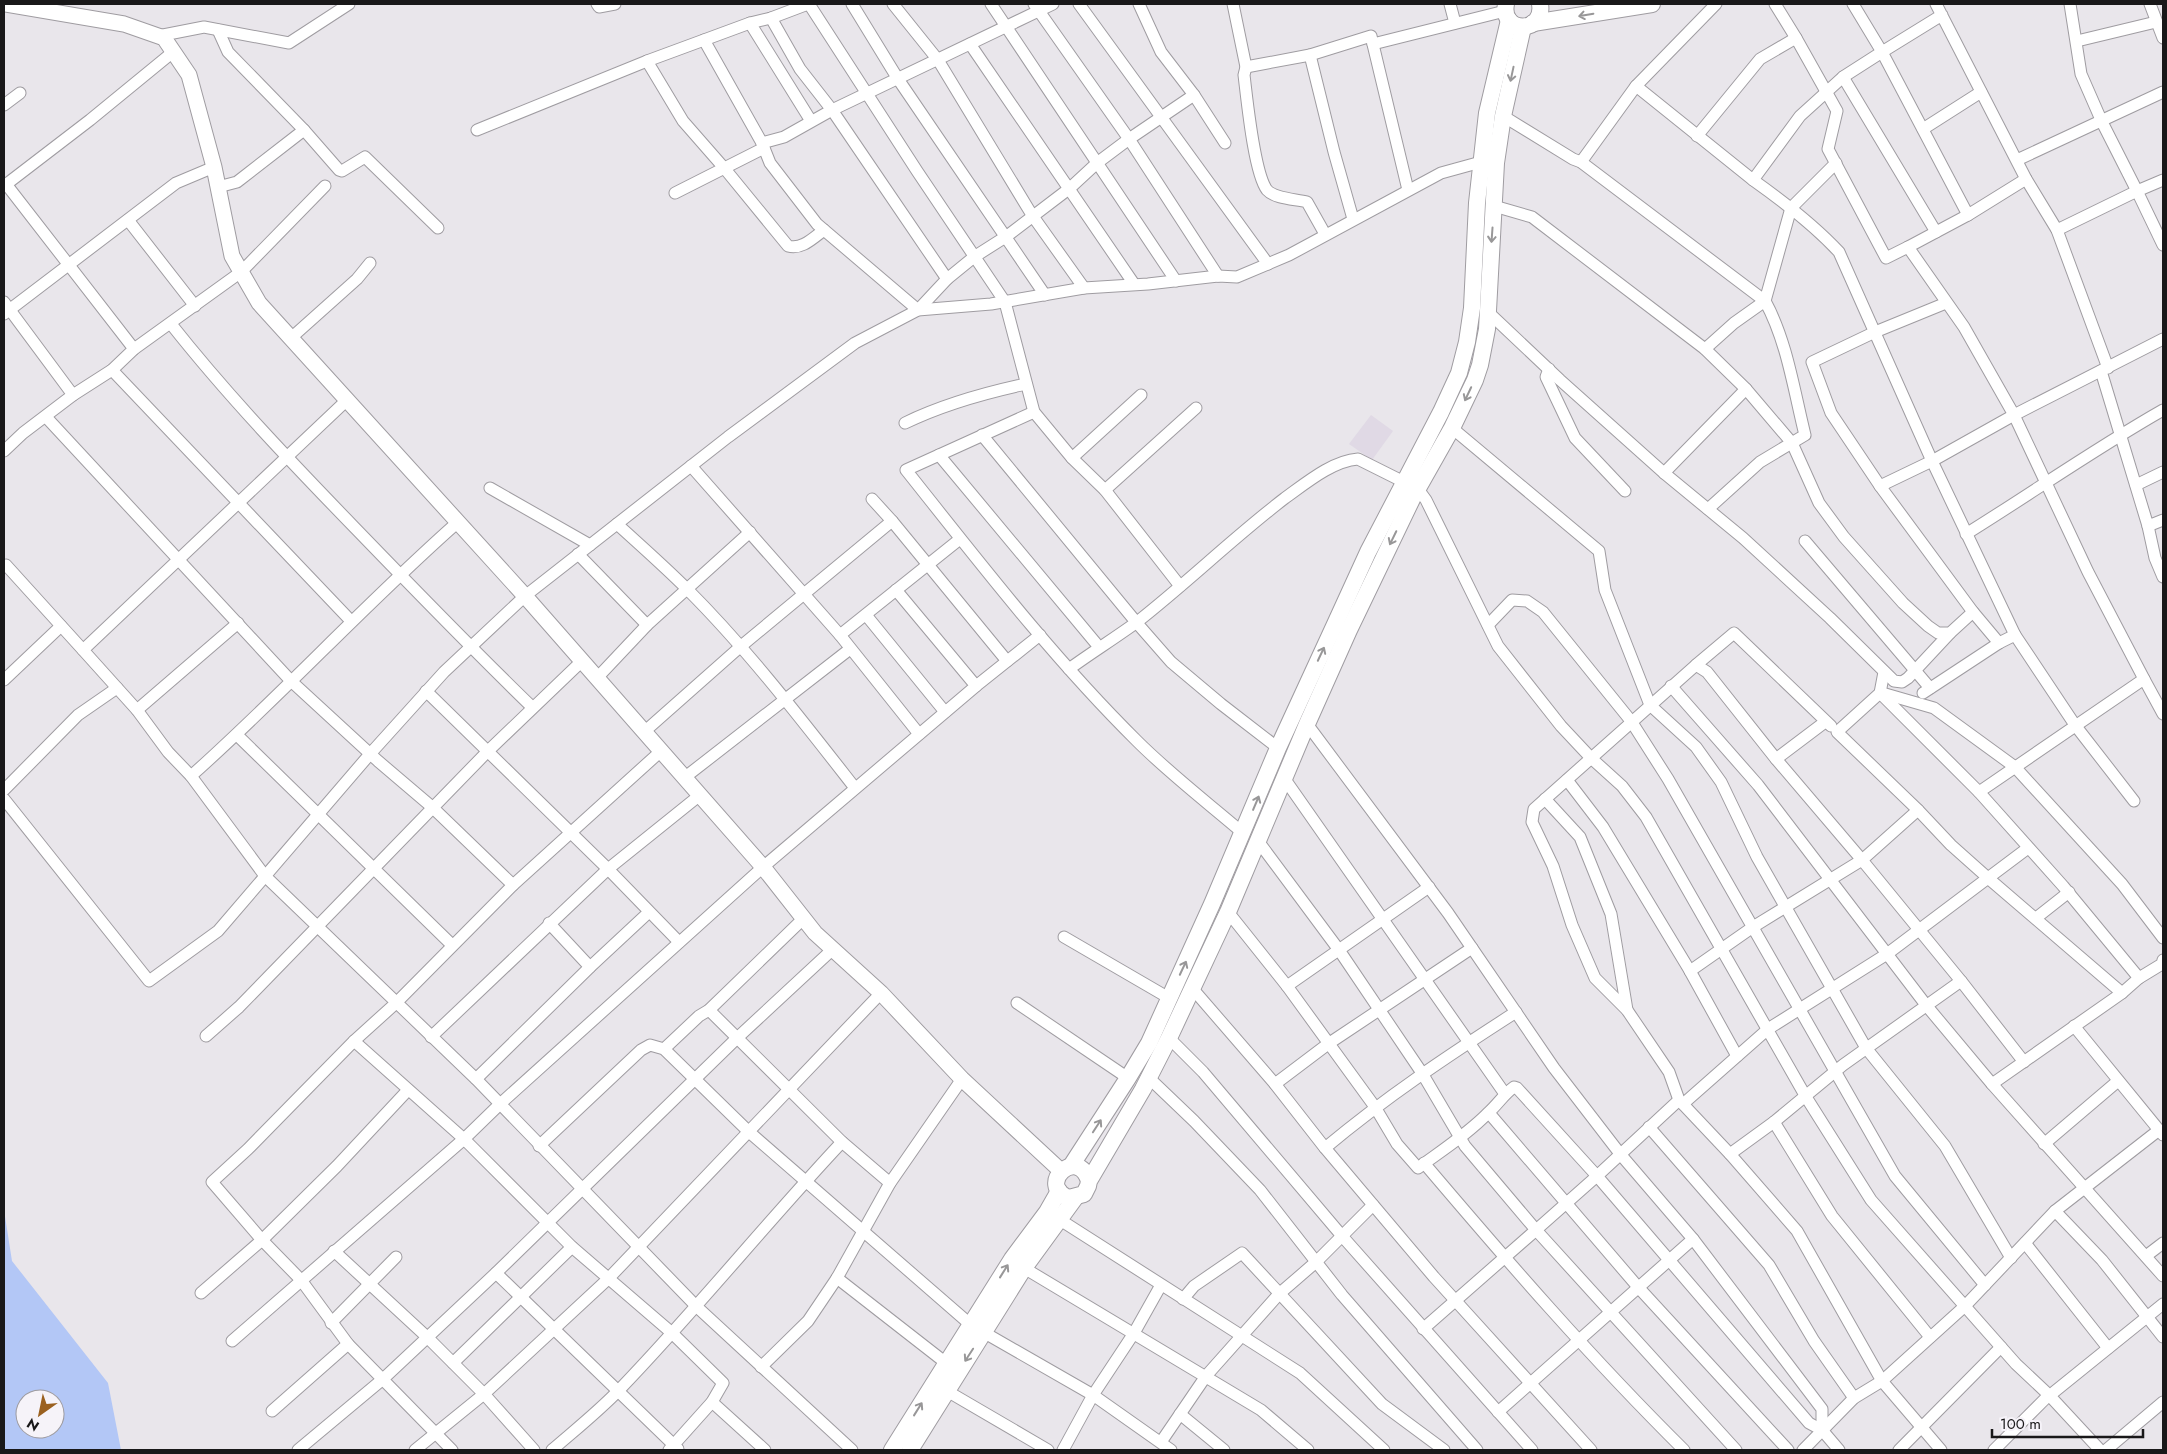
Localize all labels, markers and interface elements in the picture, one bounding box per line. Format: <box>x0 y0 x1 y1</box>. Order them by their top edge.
one-way arrow <box>1579 11 1595 21</box>
one-way arrow <box>1507 66 1516 82</box>
one-way arrow <box>1487 227 1497 243</box>
one-way arrow <box>1463 387 1473 402</box>
one-way arrow <box>1388 530 1397 545</box>
one-way arrow <box>1317 647 1327 662</box>
one-way arrow <box>1251 796 1261 811</box>
one-way arrow <box>1179 961 1188 976</box>
one-way arrow <box>1093 1119 1103 1133</box>
one-way arrow <box>1000 1265 1010 1279</box>
one-way arrow <box>964 1348 975 1362</box>
north arrow <box>15 1389 65 1439</box>
one-way arrow <box>913 1402 923 1416</box>
scale bar <box>1992 1406 2143 1438</box>
text: N <box>23 1413 43 1436</box>
text: 100 m <box>2000 1413 2041 1435</box>

